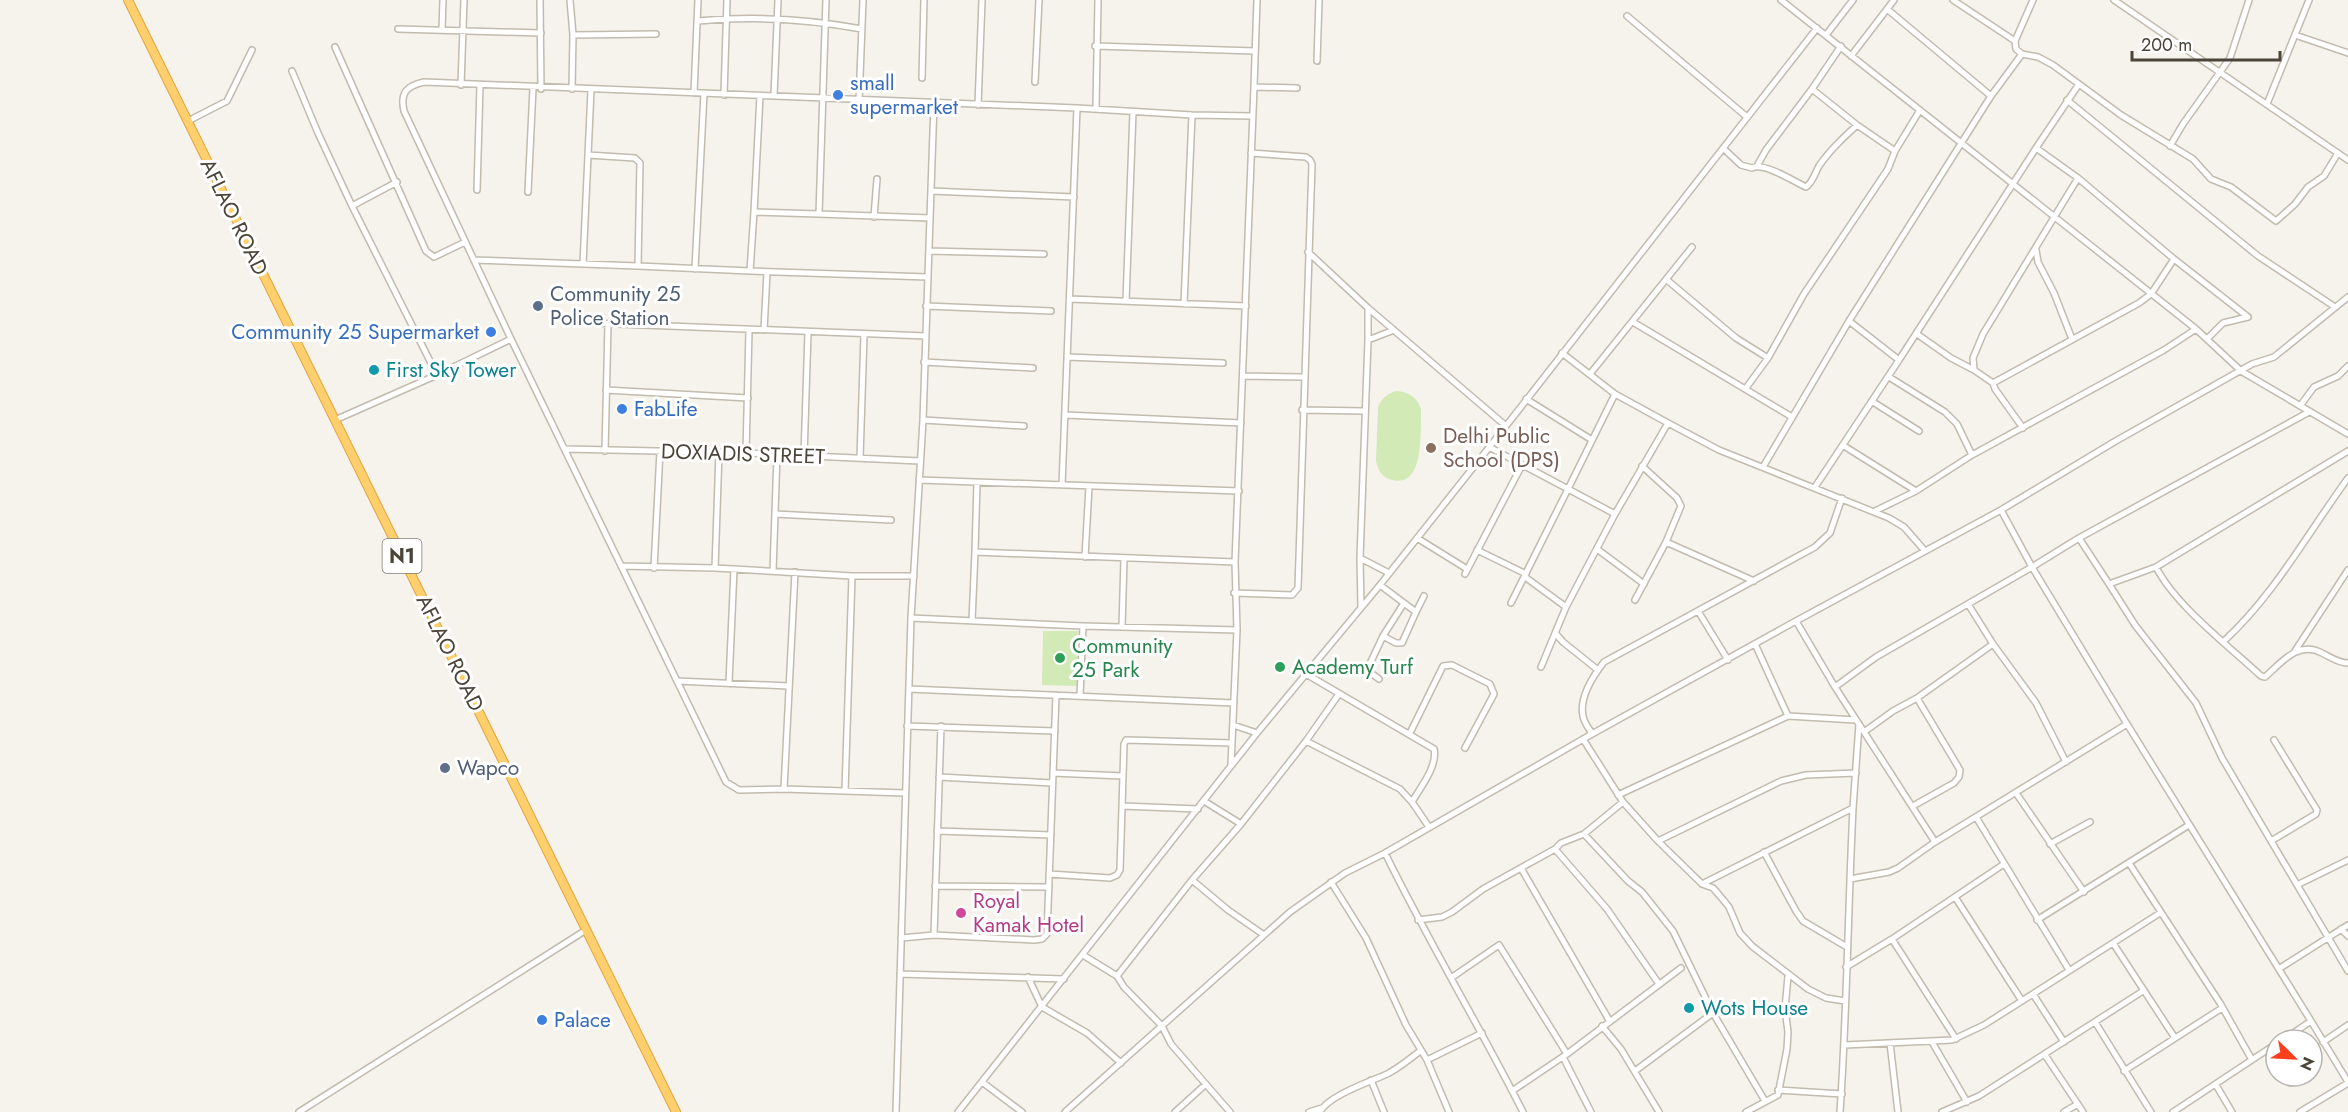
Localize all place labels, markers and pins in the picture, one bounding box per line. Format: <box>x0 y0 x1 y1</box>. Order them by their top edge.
place label: small supermarket <box>850 68 958 122</box>
marker: small supermarket <box>831 88 845 102</box>
place label: Community 25 Police Station <box>550 279 681 333</box>
marker: Community 25 Police Station <box>531 299 545 313</box>
place label: Community 25 Supermarket <box>231 317 479 347</box>
marker: Community 25 Supermarket <box>484 325 498 339</box>
place label: First Sky Tower <box>386 355 517 385</box>
marker: First Sky Tower <box>367 363 381 377</box>
place label: FabLife <box>634 394 698 424</box>
marker: FabLife <box>615 402 629 416</box>
place label: Delhi Public School (DPS) <box>1443 421 1560 475</box>
marker: Delhi Public School (DPS) <box>1424 441 1438 455</box>
place label: Community 25 Park <box>1072 631 1173 685</box>
marker: Community 25 Park <box>1053 651 1067 665</box>
place label: Academy Turf <box>1292 652 1414 682</box>
marker: Academy Turf <box>1273 660 1287 674</box>
place label: Wapco <box>457 753 519 783</box>
marker: Wapco <box>438 761 452 775</box>
place label: Royal Kamak Hotel <box>973 886 1084 940</box>
marker: Royal Kamak Hotel <box>954 906 968 920</box>
place label: Wots House <box>1701 993 1808 1023</box>
marker: Wots House <box>1682 1001 1696 1015</box>
place label: Palace <box>554 1005 611 1035</box>
marker: Palace <box>535 1013 549 1027</box>

